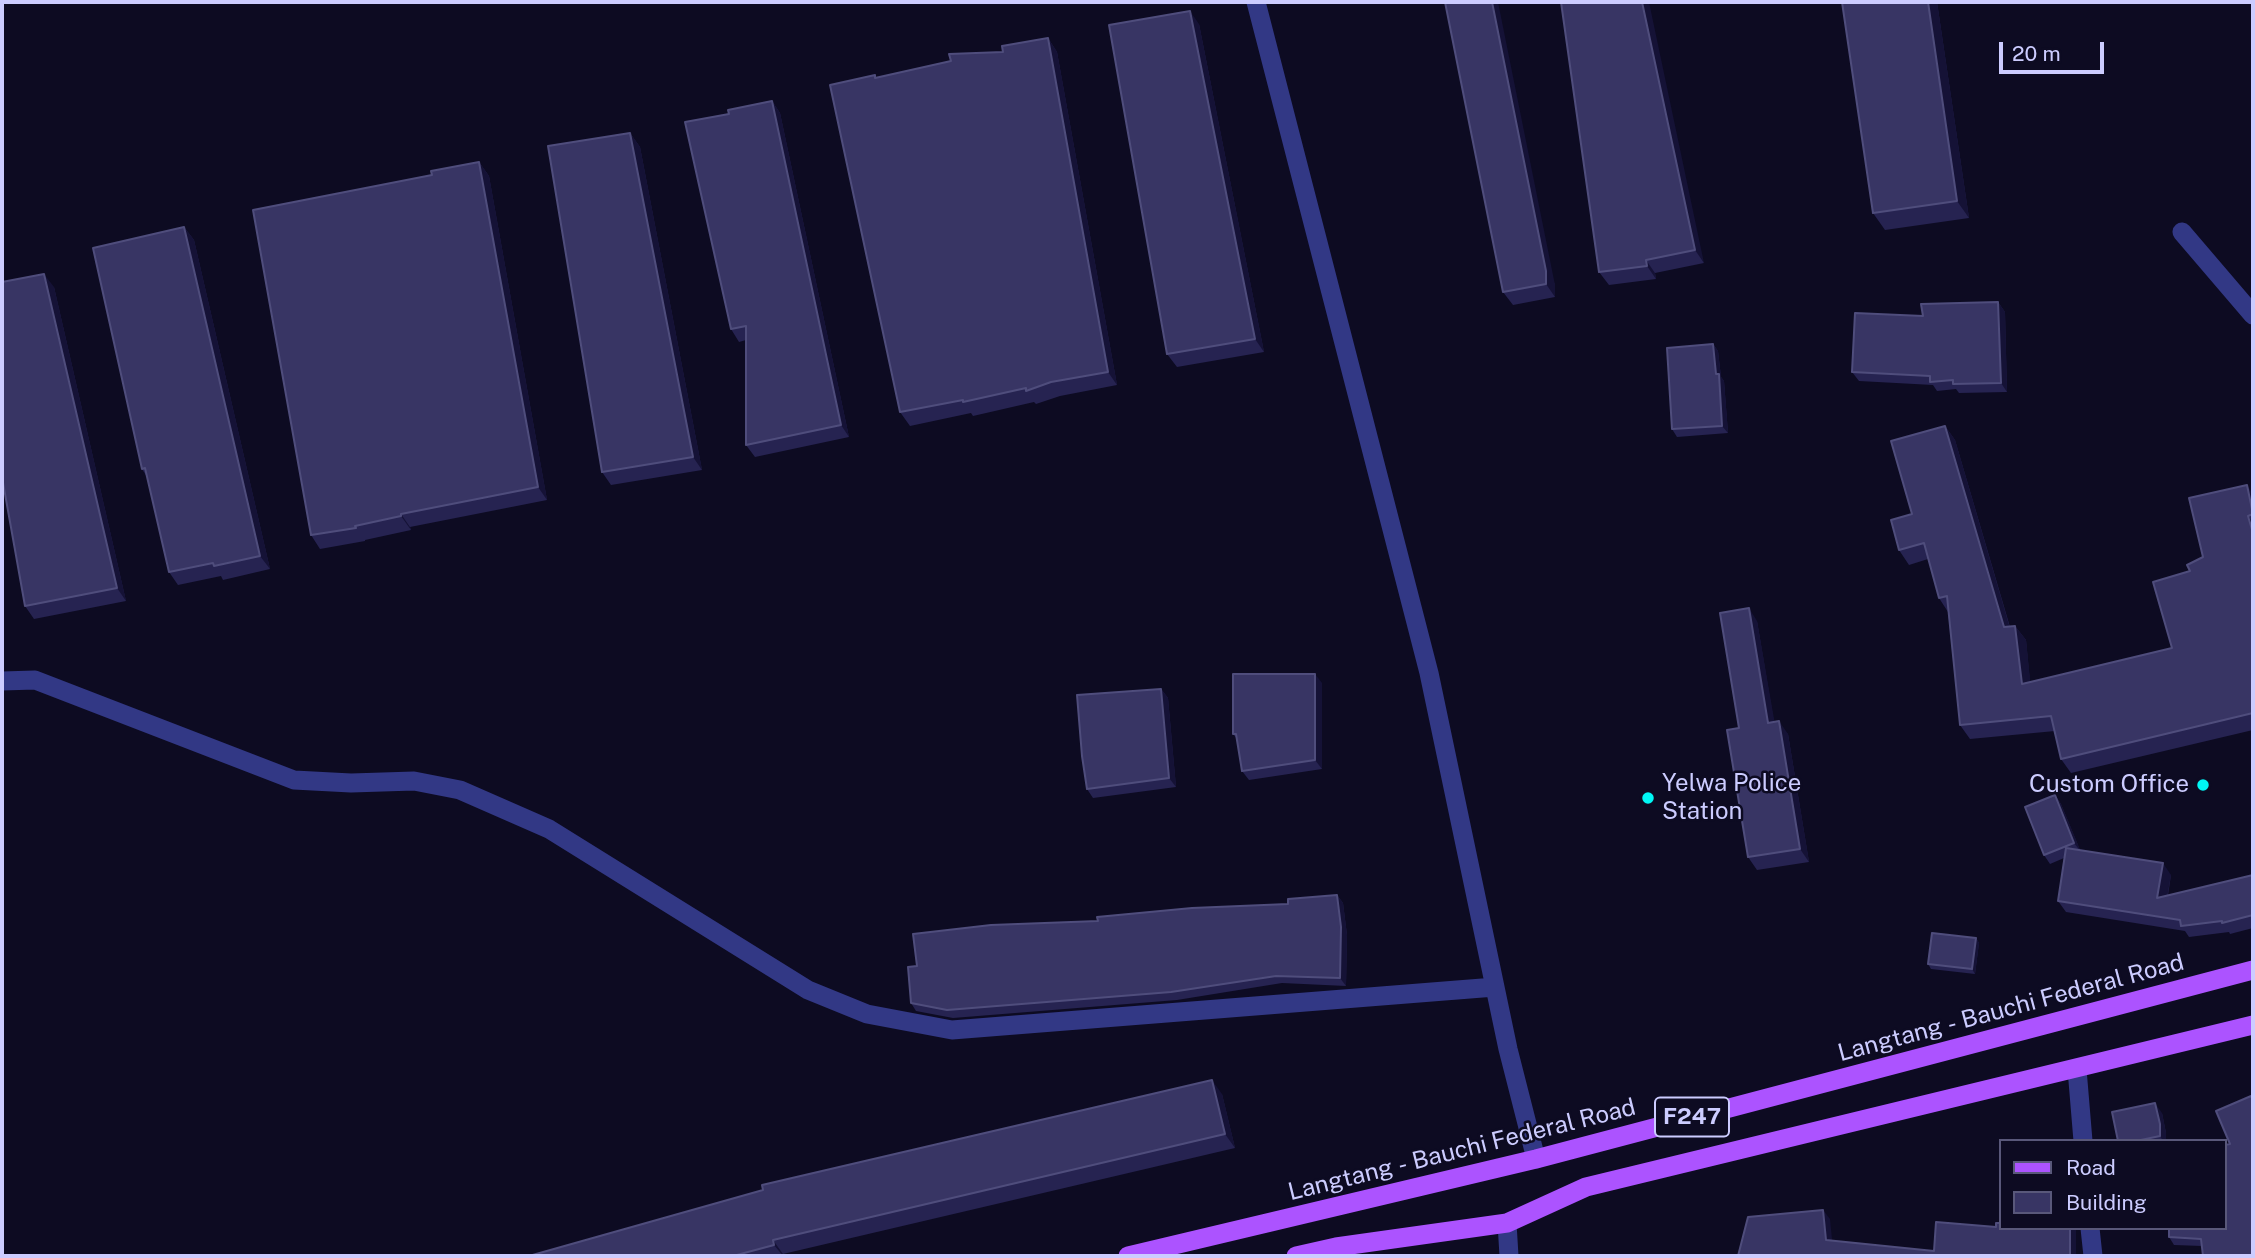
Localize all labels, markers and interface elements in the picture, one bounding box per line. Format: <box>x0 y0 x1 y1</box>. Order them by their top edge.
scale bar <box>2003 28 2108 72</box>
text: 20 m <box>2012 41 2061 66</box>
place label: Yelwa Police Station <box>1662 770 1801 826</box>
place label: Custom Office <box>2029 771 2189 799</box>
marker: Custom Office <box>2195 777 2211 793</box>
marker: Yelwa Police Station <box>1640 790 1656 806</box>
street label: Langtang - Bauchi Federal Road <box>1835 948 2187 1068</box>
street label: Langtang - Bauchi Federal Road <box>1285 1093 1639 1207</box>
road number: F247 <box>1655 1098 1729 1136</box>
legend <box>2000 1139 2227 1230</box>
text: Road <box>2066 1155 2116 1180</box>
text: Building <box>2066 1190 2147 1215</box>

